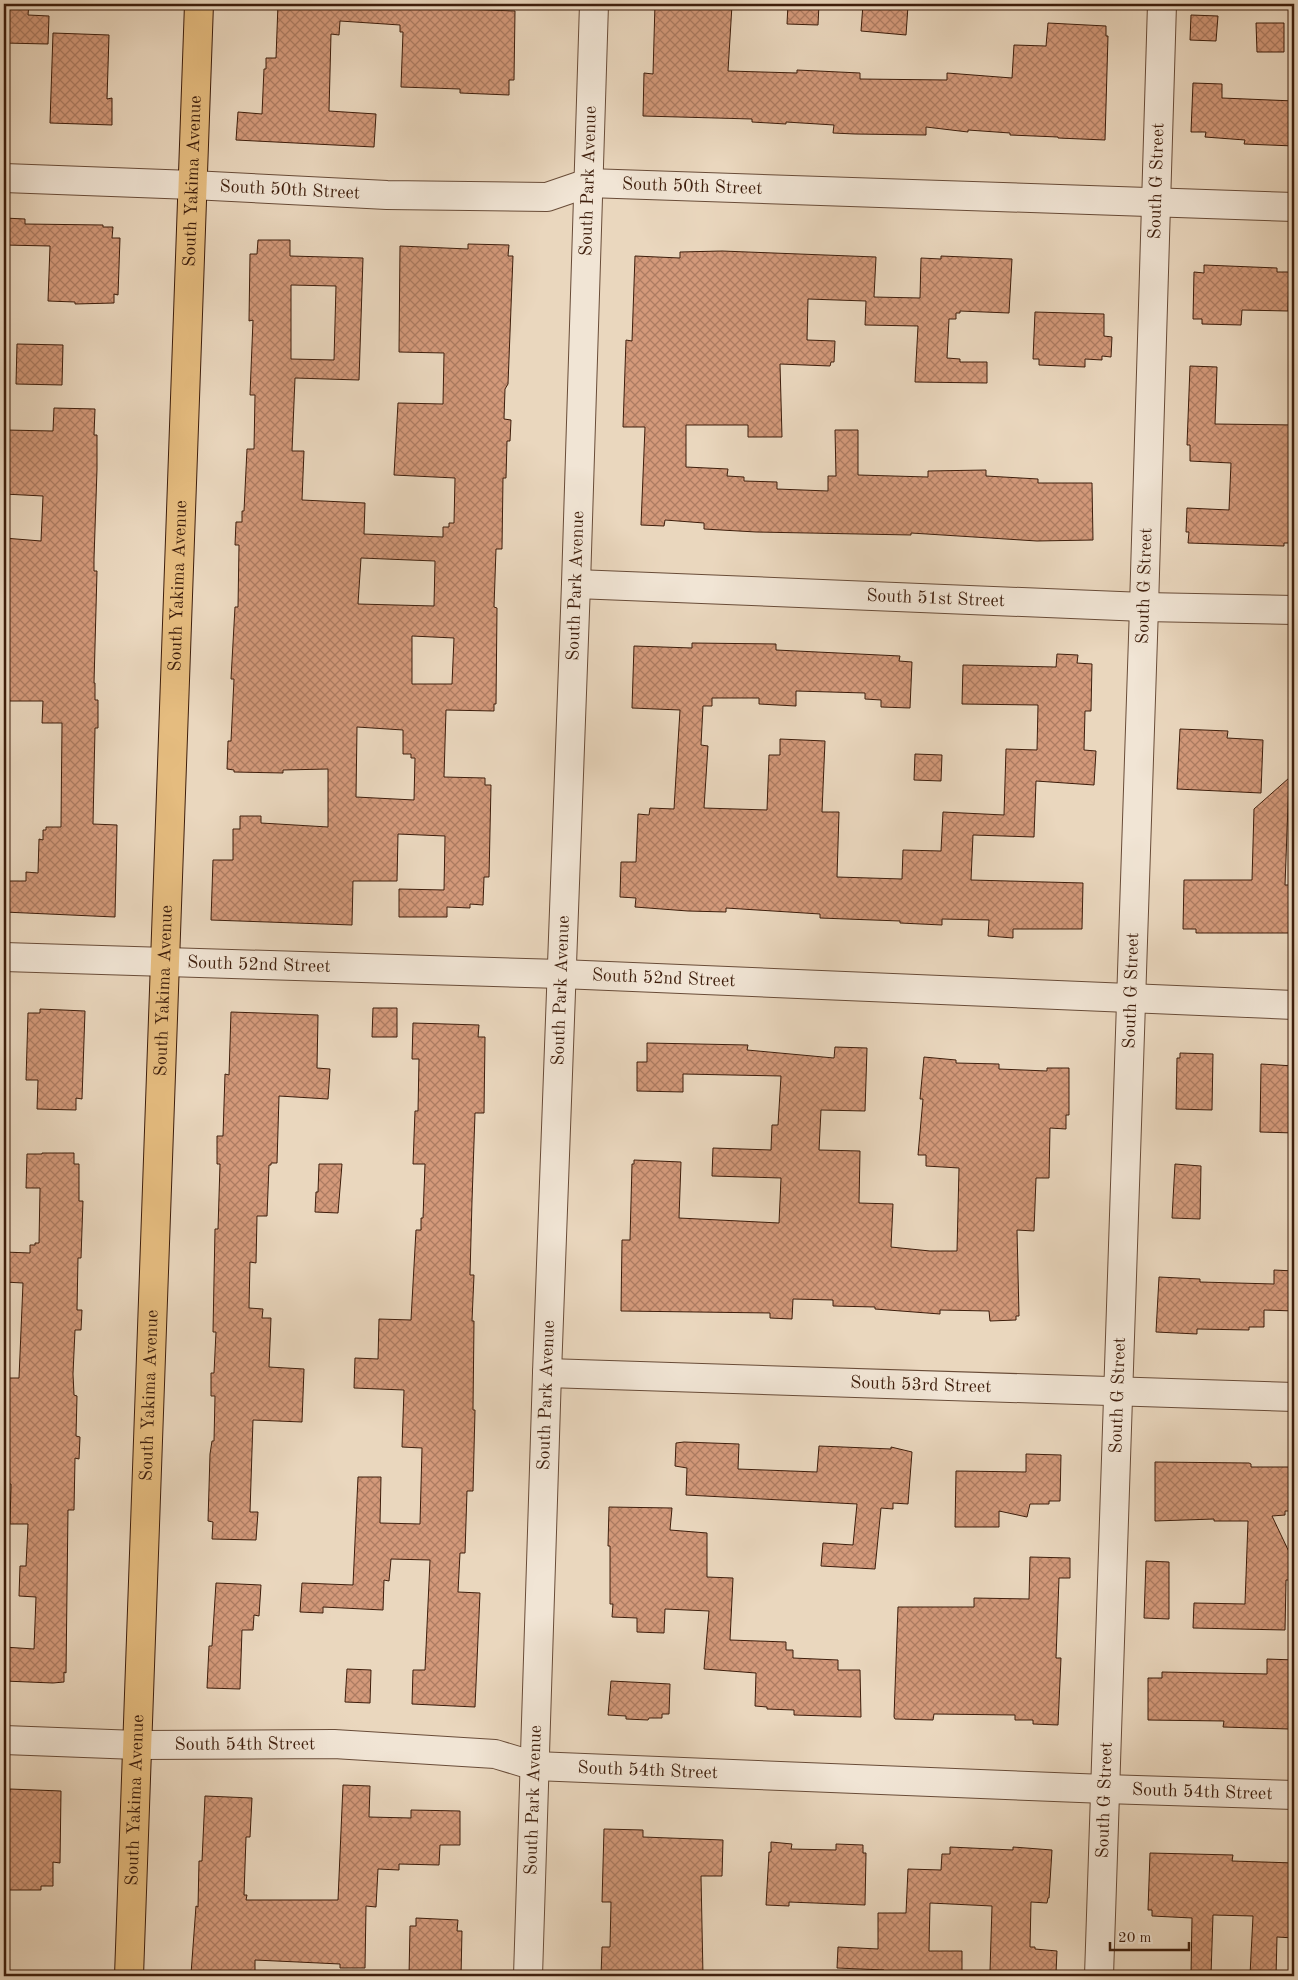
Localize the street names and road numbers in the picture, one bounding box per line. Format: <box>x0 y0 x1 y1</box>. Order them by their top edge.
street label: South Yakima Avenue <box>181 95 205 267</box>
street label: South Park Avenue <box>577 106 600 256</box>
street label: South G Street <box>1146 122 1167 239</box>
street label: South 50th Street <box>622 175 763 198</box>
street label: South 50th Street <box>219 177 360 203</box>
street label: South Yakima Avenue <box>166 500 190 672</box>
street label: South Park Avenue <box>564 510 587 661</box>
street label: South G Street <box>1134 527 1155 644</box>
street label: South 51st Street <box>866 587 1005 610</box>
street label: South Yakima Avenue <box>152 905 176 1077</box>
street label: South Park Avenue <box>549 915 573 1066</box>
street label: South G Street <box>1120 932 1142 1049</box>
street label: South 52nd Street <box>187 954 331 976</box>
street label: South 52nd Street <box>591 966 736 990</box>
street label: South Yakima Avenue <box>138 1309 162 1481</box>
street label: South Park Avenue <box>535 1320 558 1471</box>
street label: South G Street <box>1107 1337 1129 1454</box>
street label: South 53rd Street <box>850 1374 992 1396</box>
street label: South Yakima Avenue <box>123 1714 147 1886</box>
street label: South Park Avenue <box>522 1725 545 1875</box>
street label: South 54th Street <box>175 1735 315 1754</box>
street label: South G Street <box>1094 1742 1116 1859</box>
street label: South 54th Street <box>577 1759 718 1782</box>
street label: South 54th Street <box>1132 1781 1273 1803</box>

